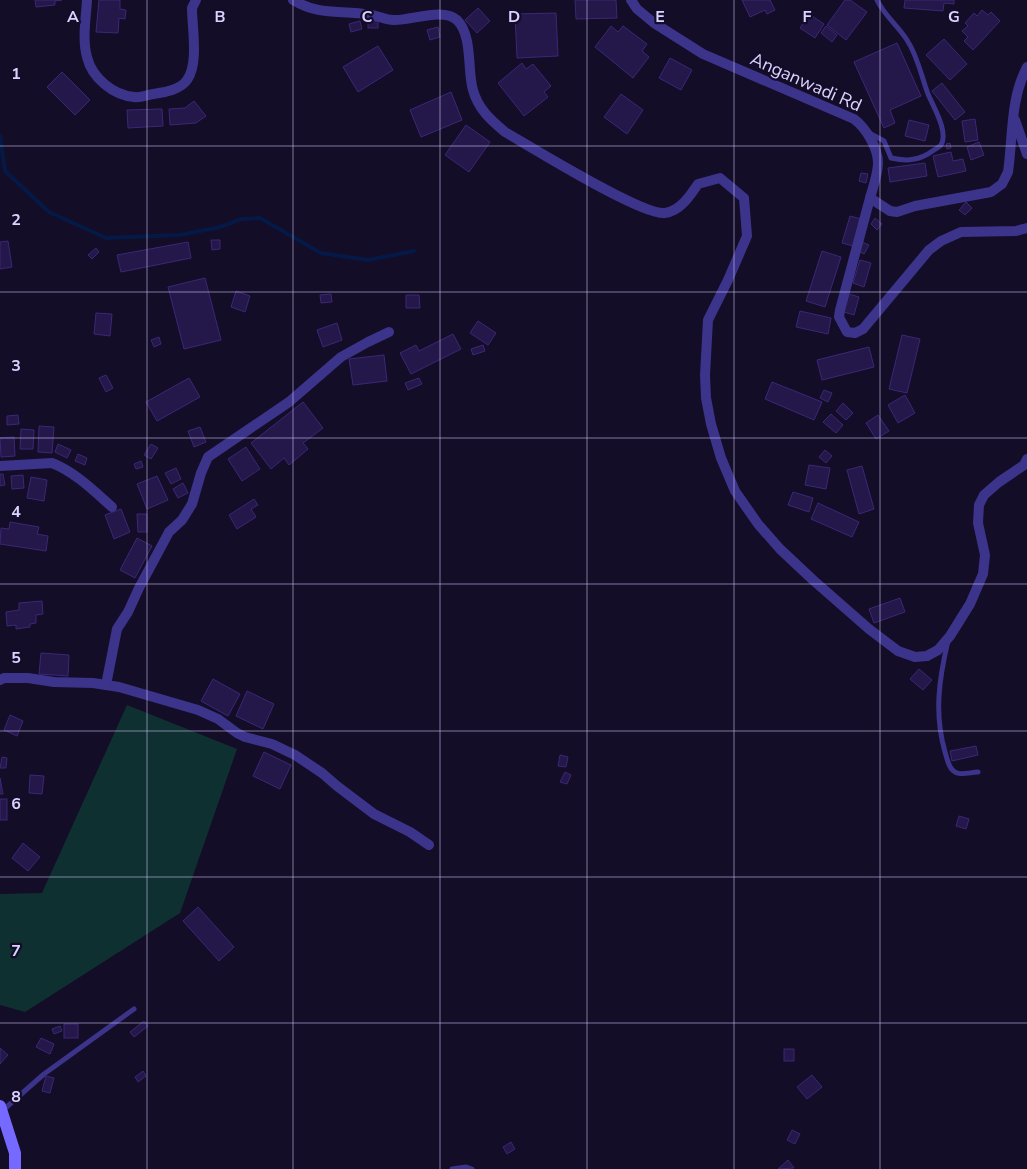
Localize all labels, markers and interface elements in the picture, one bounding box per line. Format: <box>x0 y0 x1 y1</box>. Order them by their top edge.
text: A <box>67 6 79 28</box>
text: B <box>214 6 226 28</box>
text: C <box>362 6 373 28</box>
text: D <box>508 6 520 28</box>
text: E <box>655 6 665 28</box>
text: F <box>803 6 812 28</box>
text: G <box>948 6 960 28</box>
street label: Anganwadi Rd <box>746 47 866 117</box>
text: 1 <box>11 63 21 85</box>
text: 2 <box>11 209 21 231</box>
text: 3 <box>11 355 21 377</box>
text: 4 <box>11 501 21 523</box>
text: 5 <box>11 647 21 669</box>
text: 6 <box>11 793 21 815</box>
text: 7 <box>11 940 21 962</box>
text: 8 <box>11 1086 21 1108</box>

